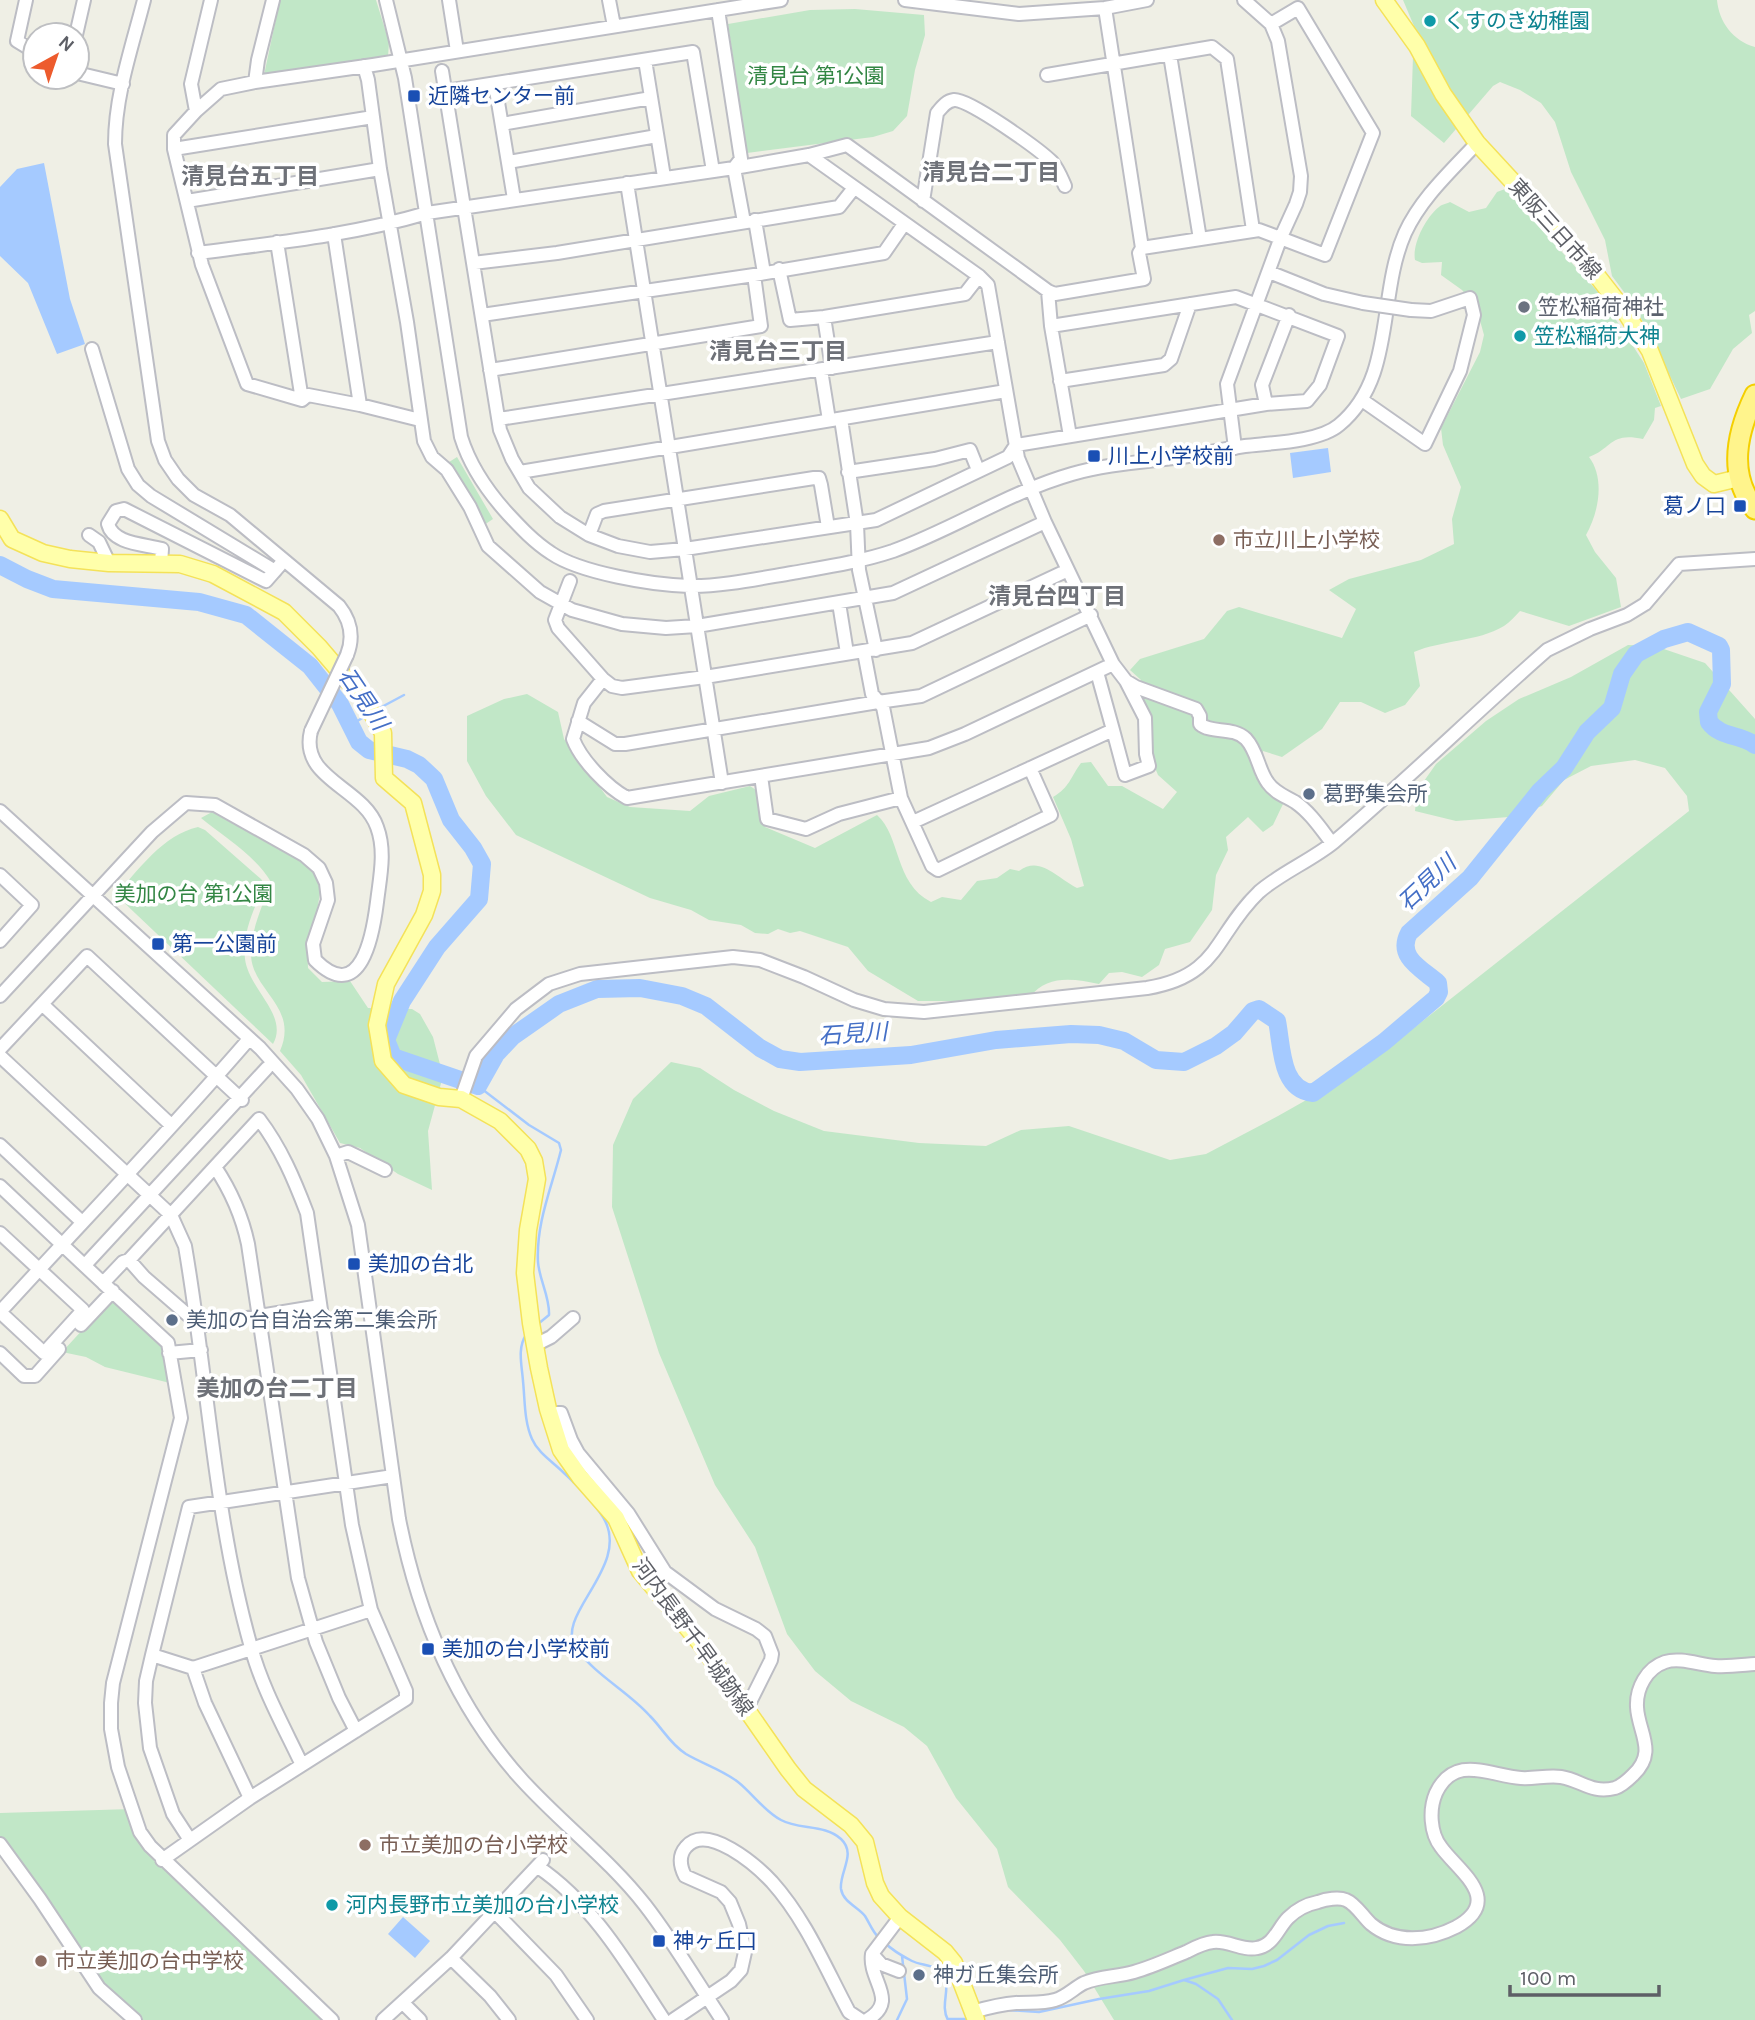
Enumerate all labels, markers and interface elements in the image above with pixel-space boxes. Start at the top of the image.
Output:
place label: くすのき幼稚園 [1444,9,1590,33]
marker: くすのき幼稚園 [1422,13,1438,29]
north arrow [21,21,91,91]
text: N [54,31,79,57]
park label: 清見台 第1公園 [747,64,885,88]
place label: 近隣センター前 [428,84,575,108]
marker: 近隣センター前 [406,88,422,104]
district label: 清見台二丁目 [922,159,1060,186]
district label: 清見台五丁目 [181,163,319,190]
street label: 東阪三日市線 [1504,174,1606,284]
place label: 笠松稲荷神社 [1538,295,1664,319]
marker: 笠松稲荷神社 [1516,299,1532,315]
place label: 笠松稲荷大神 [1534,324,1660,348]
marker: 笠松稲荷大神 [1512,328,1528,344]
district label: 清見台三丁目 [709,338,847,365]
place label: 川上小学校前 [1108,444,1234,468]
marker: 川上小学校前 [1086,448,1102,464]
place label: 葛ノ口 [1663,494,1726,518]
marker: 葛ノ口 [1732,498,1748,514]
place label: 市立川上小学校 [1233,528,1380,552]
marker: 市立川上小学校 [1211,532,1227,548]
district label: 清見台四丁目 [988,583,1126,610]
water label: 石見川 [333,663,395,738]
place label: 葛野集会所 [1323,782,1428,806]
marker: 葛野集会所 [1301,786,1317,802]
water label: 石見川 [1393,848,1464,916]
park label: 美加の台 第1公園 [115,882,273,906]
place label: 第一公園前 [172,932,277,956]
marker: 第一公園前 [150,936,166,952]
water label: 石見川 [818,1018,891,1050]
place label: 美加の台北 [368,1252,473,1276]
marker: 美加の台北 [346,1256,362,1272]
place label: 美加の台自治会第二集会所 [186,1308,438,1332]
marker: 美加の台自治会第二集会所 [164,1312,180,1328]
district label: 美加の台二丁目 [197,1375,358,1402]
street label: 河内長野千早城跡線 [628,1553,758,1721]
place label: 美加の台小学校前 [442,1637,610,1661]
marker: 美加の台小学校前 [420,1641,436,1657]
place label: 市立美加の台小学校 [379,1833,568,1857]
marker: 市立美加の台小学校 [357,1837,373,1853]
place label: 河内長野市立美加の台小学校 [346,1893,619,1917]
marker: 河内長野市立美加の台小学校 [324,1897,340,1913]
place label: 神ヶ丘口 [673,1929,757,1953]
marker: 神ヶ丘口 [651,1933,667,1949]
place label: 市立美加の台中学校 [55,1949,244,1973]
marker: 市立美加の台中学校 [33,1953,49,1969]
scale bar [1510,1954,1659,1998]
place label: 神ガ丘集会所 [933,1963,1059,1987]
text: 100 m [1520,1966,1577,1990]
marker: 神ガ丘集会所 [911,1967,927,1983]

